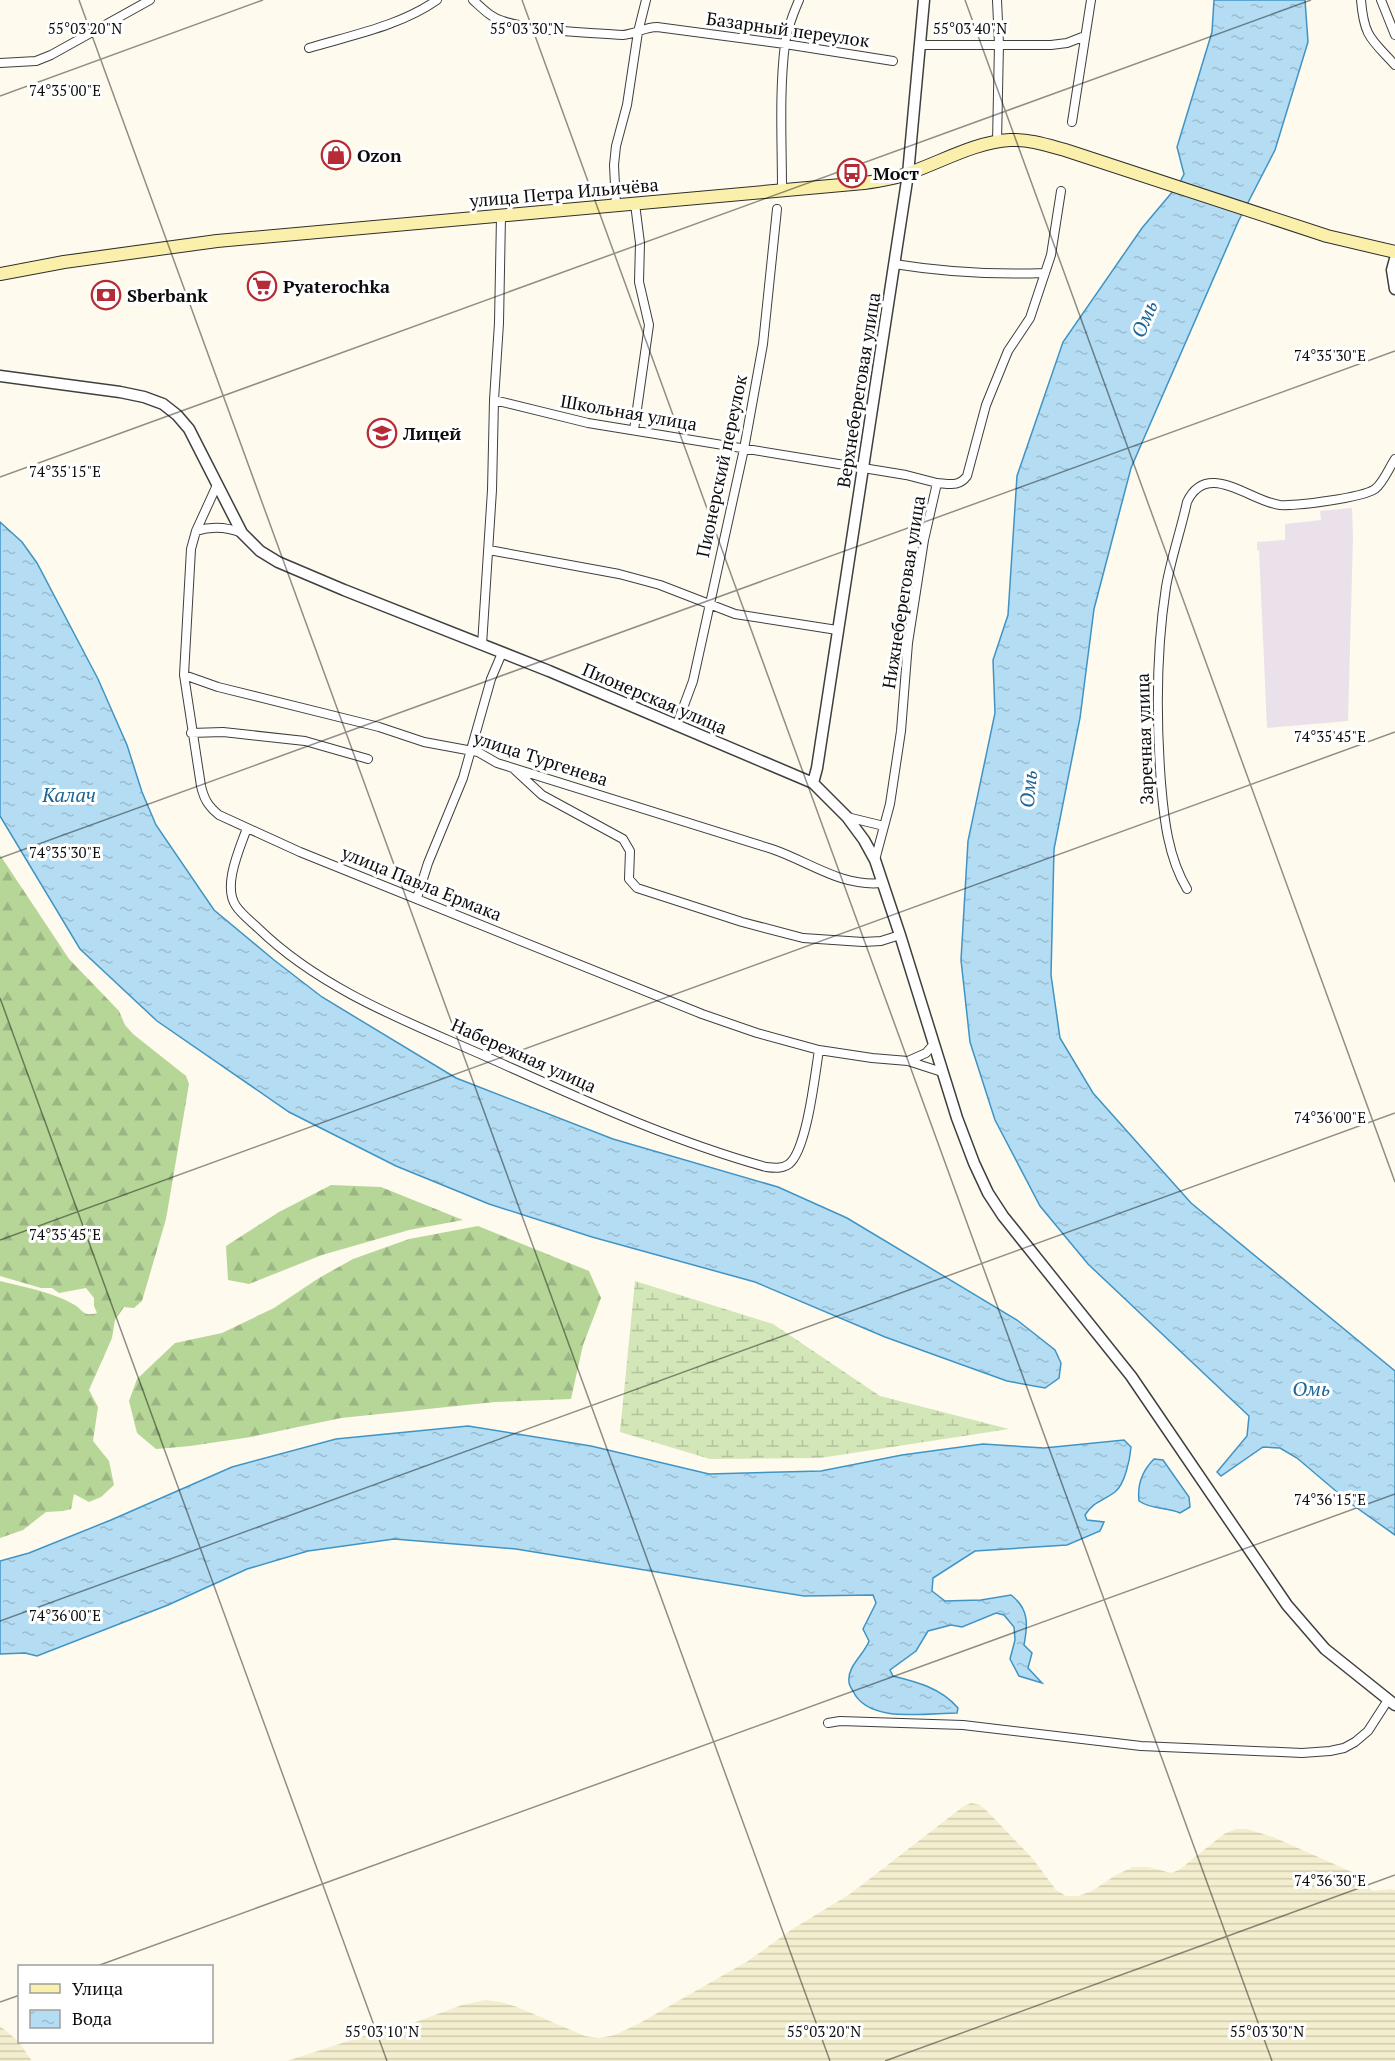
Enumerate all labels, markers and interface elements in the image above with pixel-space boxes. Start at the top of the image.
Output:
street label: Базарный переулок [705,6,871,52]
text: 55°03'20"N [48,18,122,38]
text: 55°03'30"N [490,18,564,38]
text: 55°03'40"N [933,18,1007,38]
text: 74°35'00"E [29,80,101,100]
shop icon: Ozon [320,139,352,171]
place label: Ozon [357,143,402,167]
bus stop icon: Мост [836,157,868,189]
place label: Мост [873,161,919,185]
street label: улица Петра Ильичёва [468,172,659,212]
supermarket icon: Pyaterochka [246,270,278,302]
place label: Pyaterochka [283,274,390,298]
bank icon: Sberbank [90,279,122,311]
place label: Sberbank [127,283,208,307]
street label: Верхнебереговая улица [831,291,885,489]
water label: Омь [1124,296,1164,342]
text: 74°35'30"E [1294,345,1366,365]
street label: Пионерский переулок [690,372,752,559]
street label: Школьная улица [559,388,699,436]
school or university icon: Лицей [366,417,398,449]
place label: Лицей [402,421,461,445]
text: 74°35'15"E [29,461,101,481]
street label: Нижнебереговая улица [876,494,930,690]
street label: Пионерская улица [579,657,731,739]
street label: Заречная улица [1130,673,1158,805]
street label: улица Тургенева [470,725,611,791]
text: 74°35'45"E [1294,726,1366,746]
water label: Омь [1013,769,1043,809]
water label: Калач [41,781,96,808]
street label: улица Павла Ермака [338,840,506,926]
text: 74°35'30"E [29,842,101,862]
street label: Набережная улица [448,1012,600,1098]
text: 74°36'00"E [1294,1107,1366,1127]
text: 74°35'45"E [29,1224,101,1244]
water label: Омь [1292,1375,1330,1402]
text: 74°36'15"E [1294,1489,1366,1509]
text: 74°36'00"E [29,1605,101,1625]
text: 74°36'30"E [1294,1870,1366,1890]
legend [18,1965,213,2043]
text: Улица [72,1976,123,2000]
text: Вода [72,2006,112,2030]
text: 55°03'10"N [345,2021,419,2041]
text: 55°03'20"N [787,2021,861,2041]
text: 55°03'30"N [1230,2021,1304,2041]

